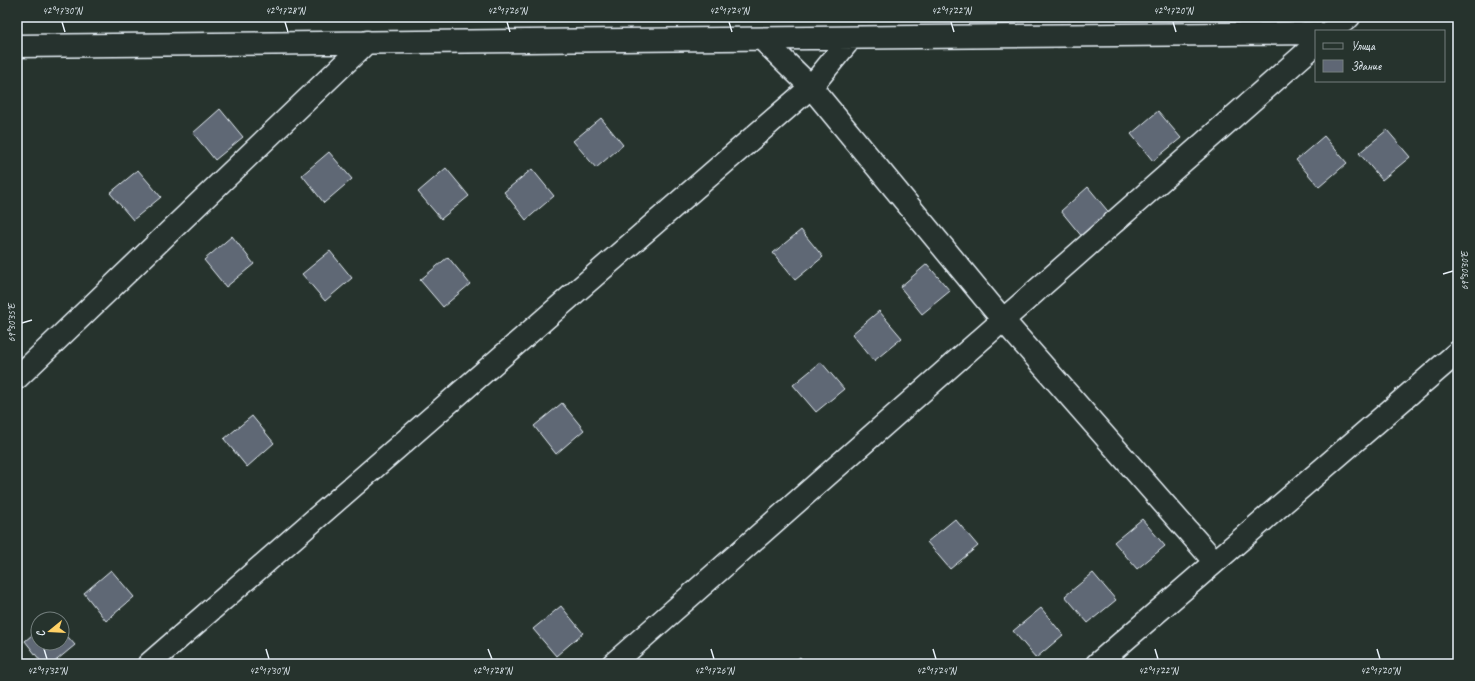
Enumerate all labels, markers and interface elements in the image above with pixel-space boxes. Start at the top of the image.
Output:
text: 42°17'30"N [42,4,84,17]
text: 42°17'28"N [265,4,307,17]
text: 42°17'26"N [487,4,529,17]
text: 42°17'24"N [709,4,751,17]
text: 42°17'22"N [931,4,973,17]
text: 42°17'20"N [1153,4,1195,17]
legend [1315,30,1445,82]
text: Улица [1351,38,1376,54]
text: Здание [1351,58,1382,74]
text: 69°30'30"E [1458,250,1471,290]
text: 69°30'35"E [5,302,18,342]
north arrow [30,611,70,651]
text: С [33,628,48,639]
text: 42°17'32"N [27,664,69,677]
text: 42°17'30"N [249,664,291,677]
text: 42°17'28"N [472,664,514,677]
text: 42°17'26"N [694,664,736,677]
text: 42°17'24"N [916,664,958,677]
text: 42°17'22"N [1138,664,1180,677]
text: 42°17'20"N [1360,664,1402,677]

